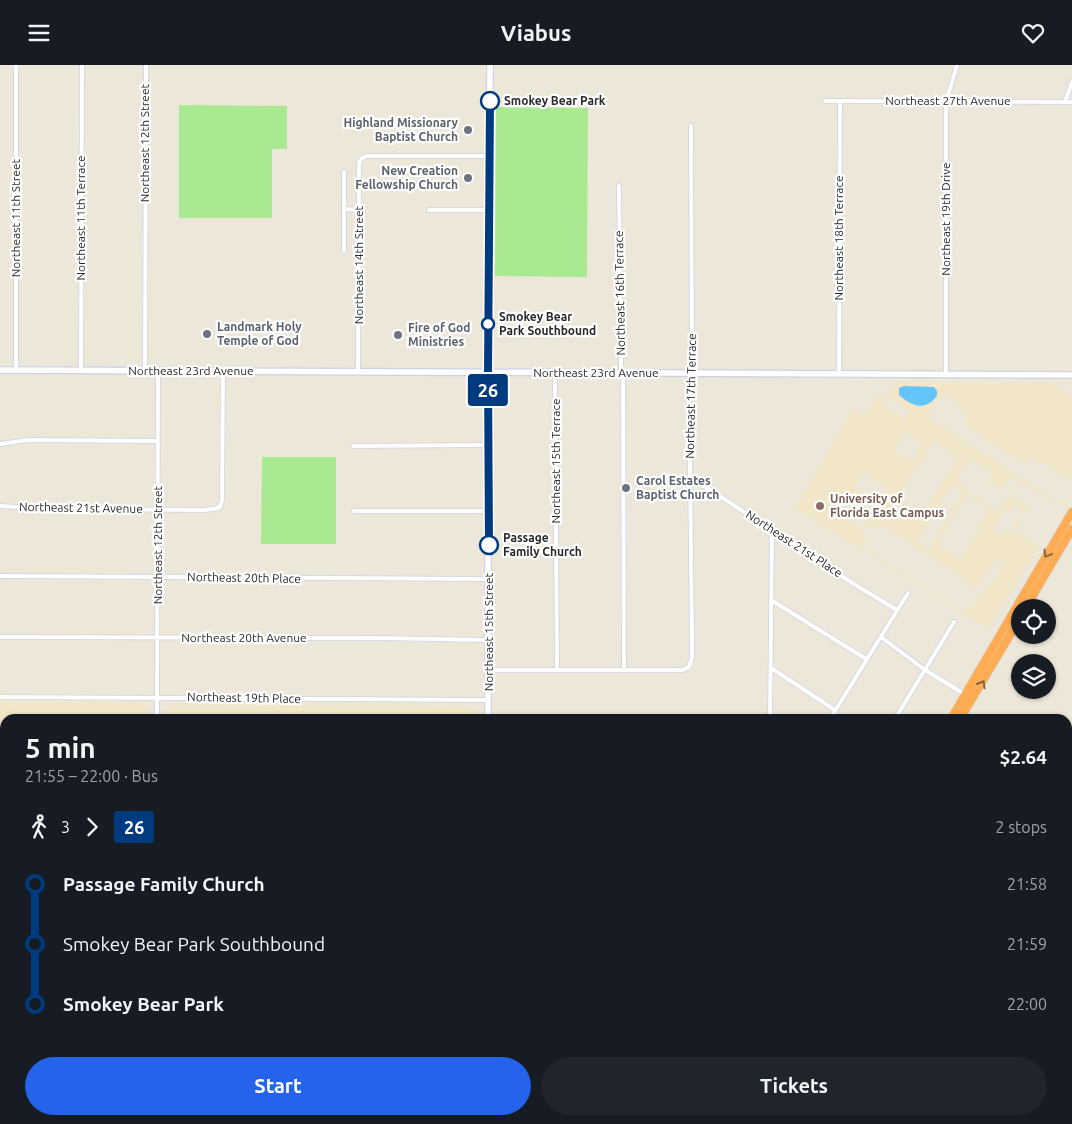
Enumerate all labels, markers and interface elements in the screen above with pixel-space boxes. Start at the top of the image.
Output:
icon: menu [25,19,53,47]
icon: heart [1019,19,1047,47]
text: Viabus [501,20,571,45]
street label: Northeast 12th Street [138,83,151,202]
marker: Smokey Bear Park [480,91,500,111]
place label: Smokey Bear Park [504,94,606,107]
street label: Northeast 27th Avenue [885,94,1011,107]
place label: Highland Missionary Baptist Church [343,116,459,143]
marker: Highland Missionary Baptist Church [462,124,474,136]
street label: Northeast 11th Terrace [74,155,87,281]
street label: Northeast 11th Street [9,158,22,277]
street label: Northeast 19th Drive [939,162,952,276]
place label: New Creation Fellowship Church [355,164,458,191]
marker: New Creation Fellowship Church [462,172,474,184]
street label: Northeast 18th Terrace [832,175,845,301]
street label: Northeast 14th Street [352,205,365,324]
street label: Northeast 16th Terrace [612,230,627,356]
place label: Smokey Bear Park Southbound [499,310,596,337]
marker: Smokey Bear Park Southbound [481,317,495,331]
place label: Landmark Holy Temple of God [217,320,302,347]
place label: Fire of God Ministries [408,321,470,348]
marker: Landmark Holy Temple of God [201,328,213,340]
marker: Fire of God Ministries [392,329,404,341]
street label: Northeast 17th Terrace [683,333,698,459]
street label: Northeast 23rd Avenue [128,364,254,377]
street label: Northeast 23rd Avenue [533,366,659,379]
line badge: 26 [466,374,510,406]
text: 26 [478,380,498,400]
street label: Northeast 15th Terrace [549,398,562,524]
place label: Carol Estates Baptist Church [636,474,719,501]
marker: Carol Estates Baptist Church [620,482,632,494]
street label: Northeast 12th Street [151,485,164,604]
place label: University of Florida East Campus [830,492,944,519]
street label: Northeast 21st Avenue [19,500,143,515]
marker: University of Florida East Campus [814,500,826,512]
street label: Northeast 21st Place [744,508,845,580]
place label: Passage Family Church [503,531,582,558]
marker: Passage Family Church [479,535,499,555]
one-way arrow [1044,549,1054,558]
street label: Northeast 20th Place [187,570,301,585]
street label: Northeast 15th Street [482,572,495,691]
map controls [1011,599,1056,699]
button: locate [1011,599,1056,644]
street label: Northeast 20th Avenue [181,631,307,644]
button: layers [1011,654,1056,699]
one-way arrow [975,680,985,689]
street label: Northeast 19th Place [187,690,301,705]
text: 5 min [25,732,96,763]
text: $2.64 [999,746,1047,768]
text: 21:55 – 22:00 · Bus [25,767,158,785]
icon: walk [25,813,53,841]
icon: forward [78,813,106,841]
text: 26 [124,817,144,837]
text: 3 [61,818,70,836]
text: 2 stops [995,818,1047,836]
text: Passage Family Church [63,873,265,895]
text: 21:58 [1007,875,1047,893]
text: Smokey Bear Park Southbound [63,933,325,955]
text: 21:59 [1007,935,1047,953]
text: Smokey Bear Park [63,993,224,1015]
text: 22:00 [1007,995,1047,1013]
button: Start [25,1057,531,1115]
button: Tickets [541,1057,1047,1115]

